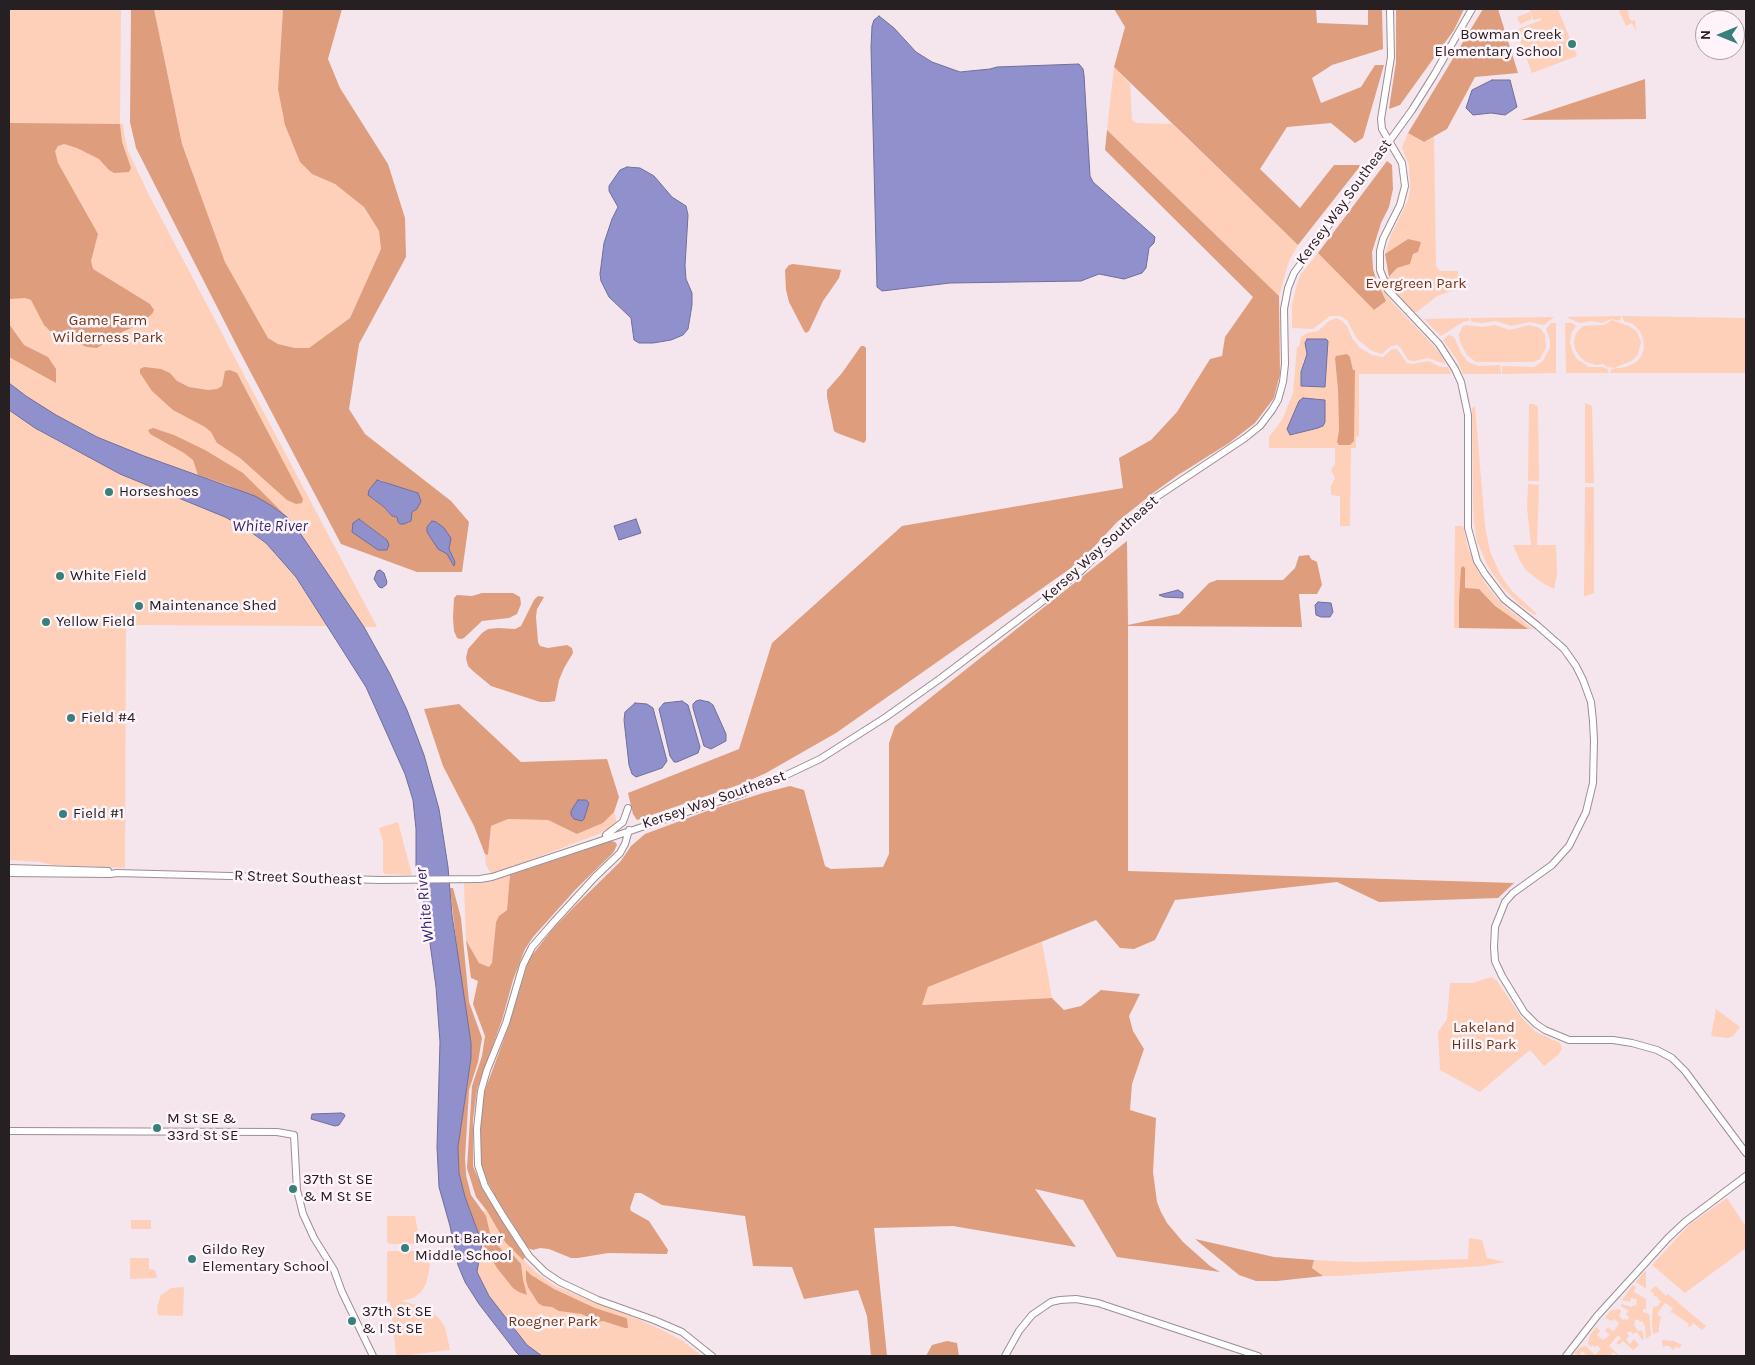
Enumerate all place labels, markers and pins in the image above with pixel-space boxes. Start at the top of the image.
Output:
place label: Bowman Creek Elementary School [1435,26,1562,61]
marker: Bowman Creek Elementary School [1566,38,1578,50]
place label: Horseshoes [119,483,199,501]
marker: Horseshoes [103,486,115,498]
place label: White Field [70,567,147,585]
marker: White Field [54,570,66,582]
place label: Maintenance Shed [149,597,277,615]
marker: Maintenance Shed [133,600,145,612]
place label: Yellow Field [56,613,135,631]
marker: Yellow Field [40,616,52,628]
place label: Field #4 [81,709,135,727]
marker: Field #4 [65,712,77,724]
place label: Field #1 [73,805,124,823]
marker: Field #1 [57,808,69,820]
place label: M St SE & 33rd St SE [167,1110,238,1145]
marker: M St SE & 33rd St SE [151,1122,163,1134]
place label: 37th St SE & M St SE [303,1171,373,1206]
marker: 37th St SE & M St SE [287,1183,299,1195]
place label: Mount Baker Middle School [415,1230,512,1265]
place label: Gildo Rey Elementary School [202,1241,329,1276]
marker: Mount Baker Middle School [399,1242,411,1254]
marker: Gildo Rey Elementary School [186,1253,198,1265]
place label: 37th St SE & I St SE [362,1303,432,1338]
marker: 37th St SE & I St SE [346,1315,358,1327]

